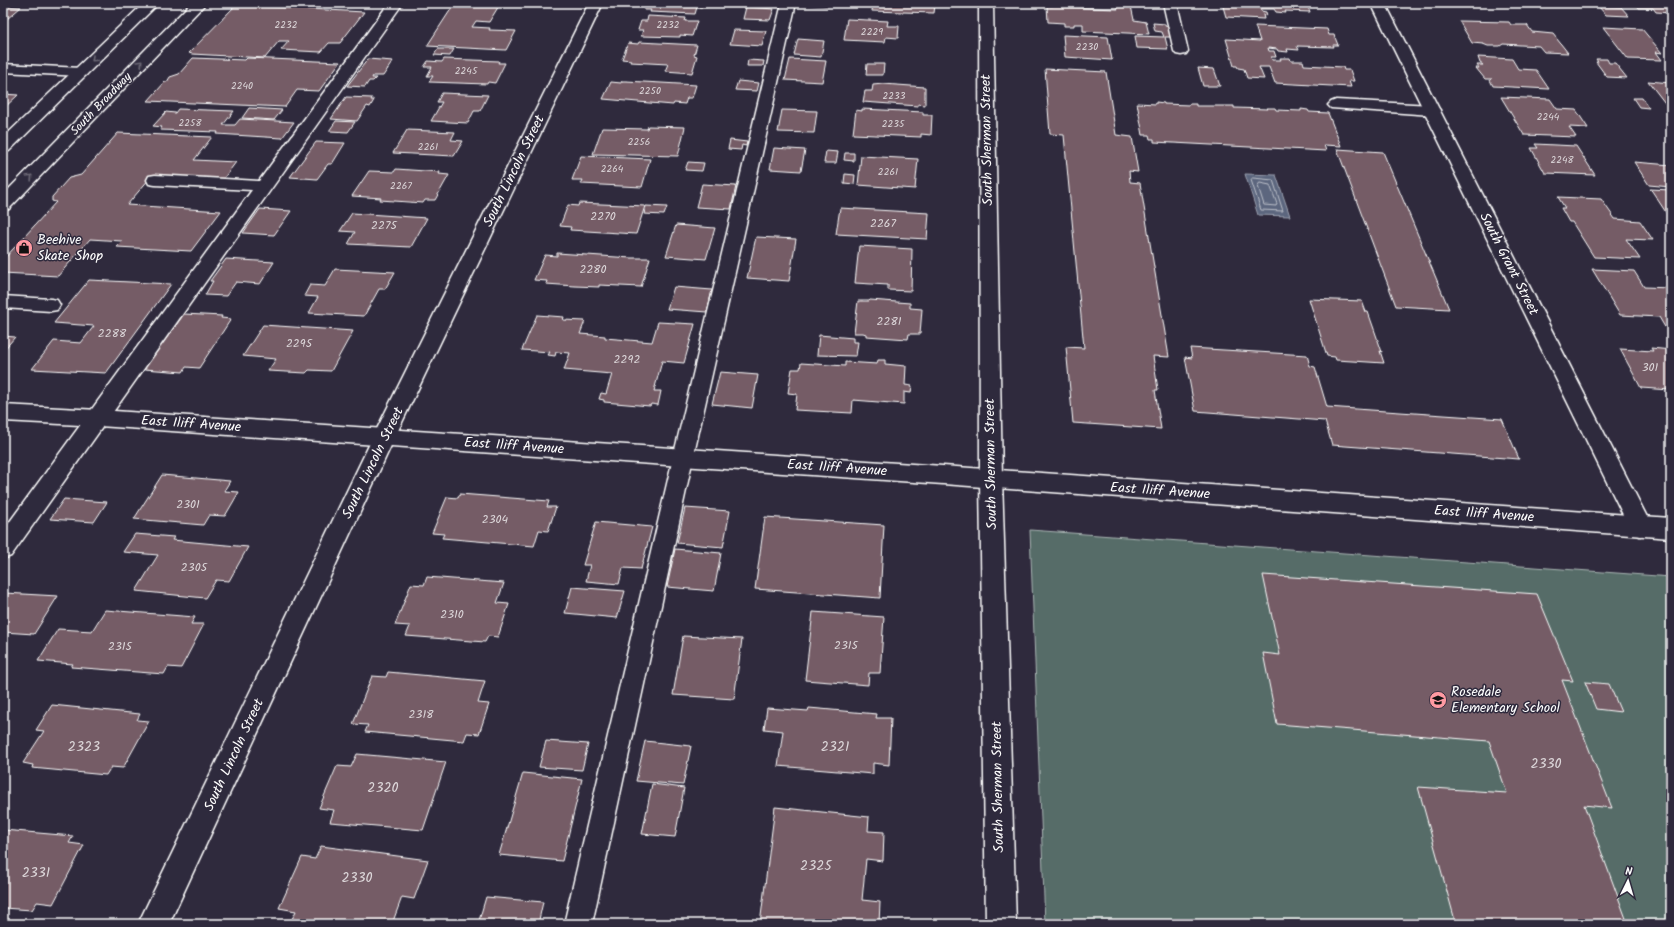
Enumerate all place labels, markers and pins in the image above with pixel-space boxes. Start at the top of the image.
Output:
place label: Beehive Skate Shop [37,229,103,267]
shop icon: Beehive Skate Shop [14,238,34,258]
place label: Rosedale Elementary School [1451,681,1560,719]
school or university icon: Rosedale Elementary School [1428,690,1448,710]

